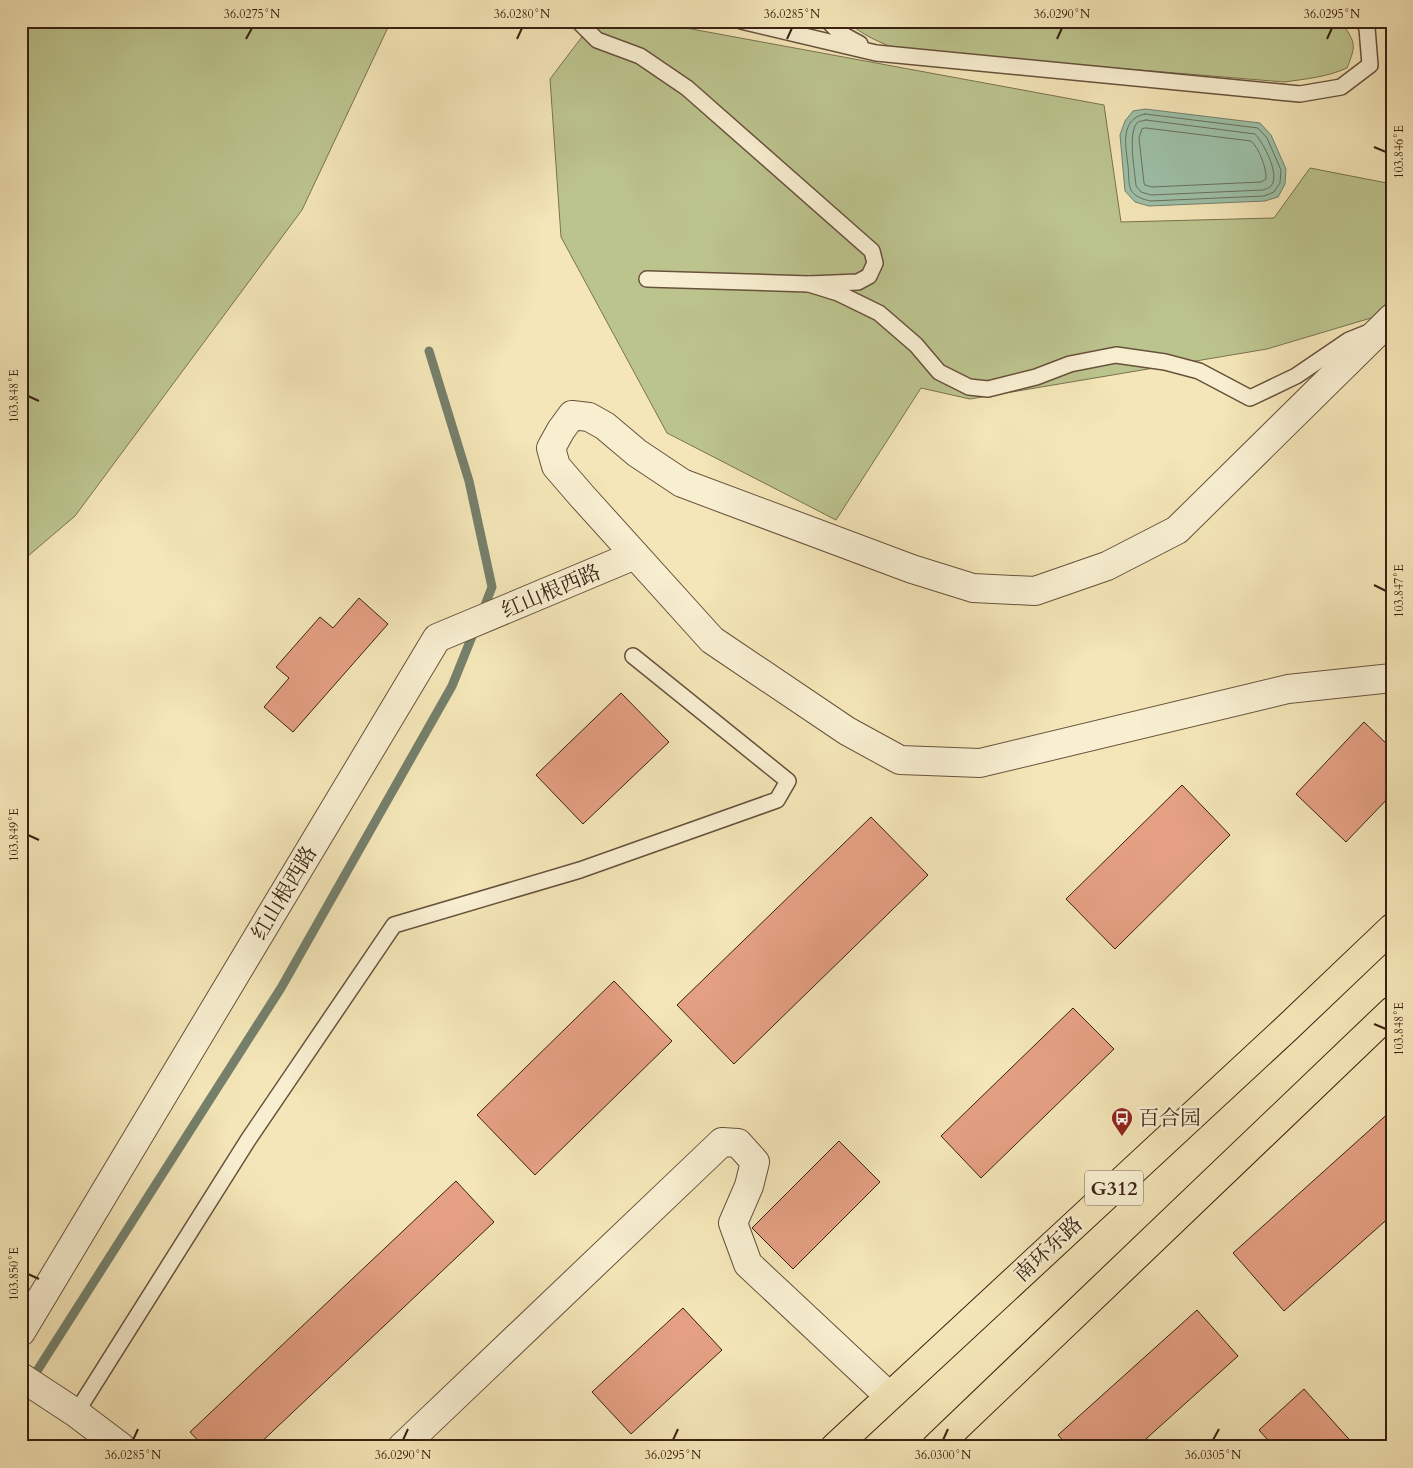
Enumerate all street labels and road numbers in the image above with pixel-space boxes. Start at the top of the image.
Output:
street label: 红山根西路 [497,558,605,625]
street label: 红山根西路 [245,841,324,946]
road number: G312 [1085,1170,1143,1206]
street label: 南环东路 [1008,1210,1089,1289]

